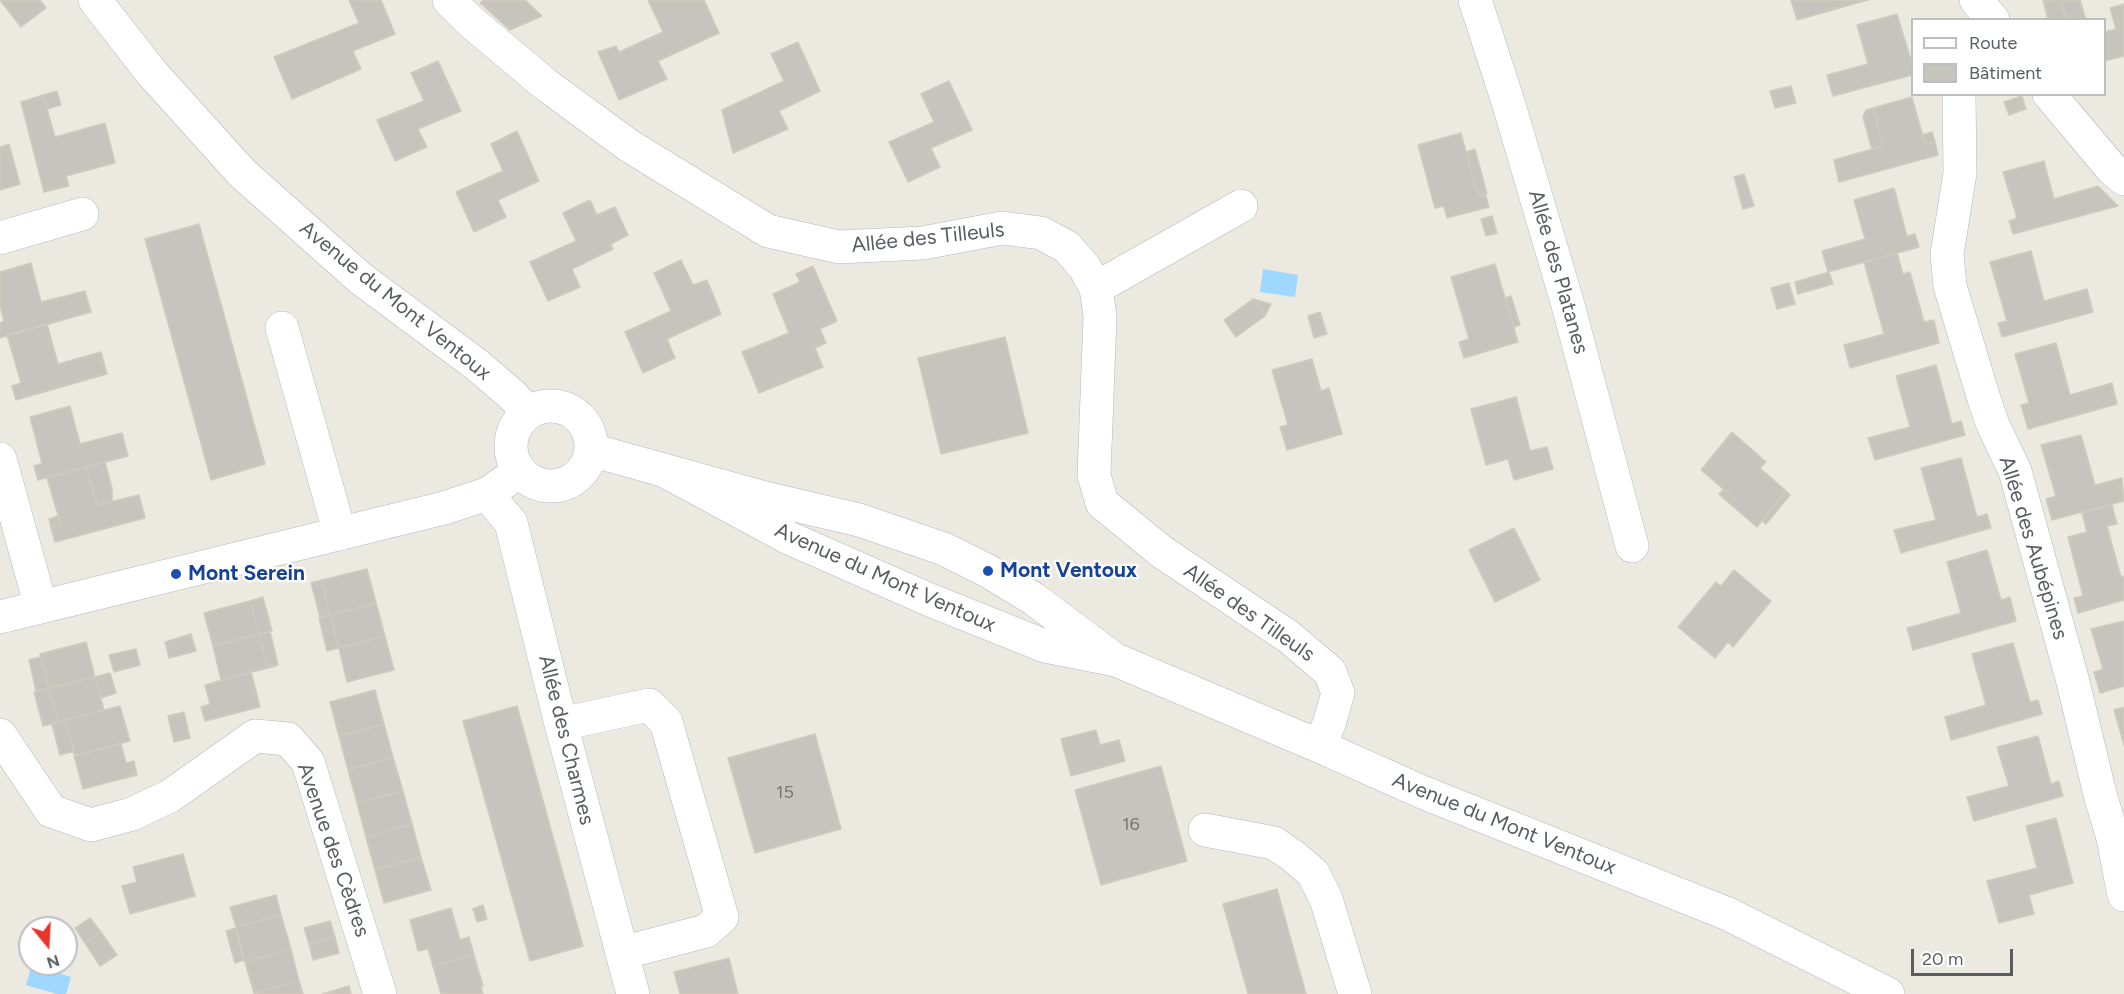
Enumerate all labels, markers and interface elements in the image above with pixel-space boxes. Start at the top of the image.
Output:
legend [1911,18,2106,96]
text: Route [1969,32,2017,54]
text: Bâtiment [1969,62,2042,84]
street label: Allée des Platanes [1523,187,1593,357]
street label: Avenue du Mont Ventoux [294,216,496,386]
street label: Allée des Tilleuls [850,217,1006,259]
street label: Allée des Aubépines [1993,453,2073,643]
street label: Avenue du Mont Ventoux [771,518,999,638]
place label: Mont Ventoux [1000,558,1137,584]
street label: Allée des Tilleuls [1179,559,1319,667]
place label: Mont Serein [188,561,305,587]
marker: Mont Ventoux [981,564,995,578]
marker: Mont Serein [169,567,183,581]
street label: Allée des Charmes [533,652,599,828]
street label: Avenue des Cèdres [291,760,375,940]
street label: Avenue du Mont Ventoux [1389,768,1619,880]
house number: 15 [776,782,794,804]
house number: 16 [1122,814,1140,836]
north arrow [18,916,78,976]
scale bar [1914,937,2016,975]
text: 20 m [1922,948,1963,970]
text: N [44,951,62,973]

